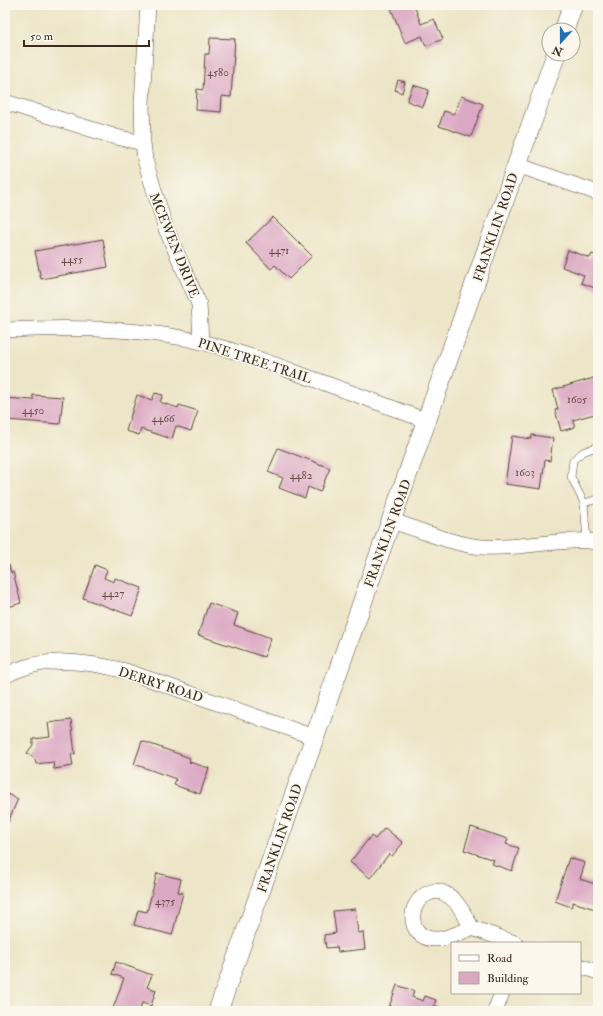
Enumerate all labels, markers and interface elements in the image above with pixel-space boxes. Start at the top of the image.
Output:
scale bar [24,22,149,48]
north arrow [541,22,581,62]
text: 50 m [30,29,54,44]
text: N [550,43,565,59]
house number: 4580 [207,66,229,79]
street label: FRANKLIN ROAD [470,171,522,284]
street label: MCEWEN DRIVE [146,191,202,300]
house number: 4471 [269,244,289,257]
house number: 4455 [61,253,83,266]
street label: PINE TREE TRAIL [196,335,314,387]
house number: 1605 [567,393,587,406]
house number: 4450 [22,404,44,417]
house number: 4466 [152,412,176,425]
house number: 1603 [515,466,535,479]
house number: 4482 [290,469,313,482]
street label: FRANKLIN ROAD [361,477,415,590]
house number: 4427 [102,587,124,600]
street label: DERRY ROAD [116,664,205,706]
street label: FRANKLIN ROAD [254,782,306,895]
house number: 4375 [155,895,175,908]
legend [451,942,581,994]
text: Road [487,951,512,966]
text: Building [487,971,530,986]

